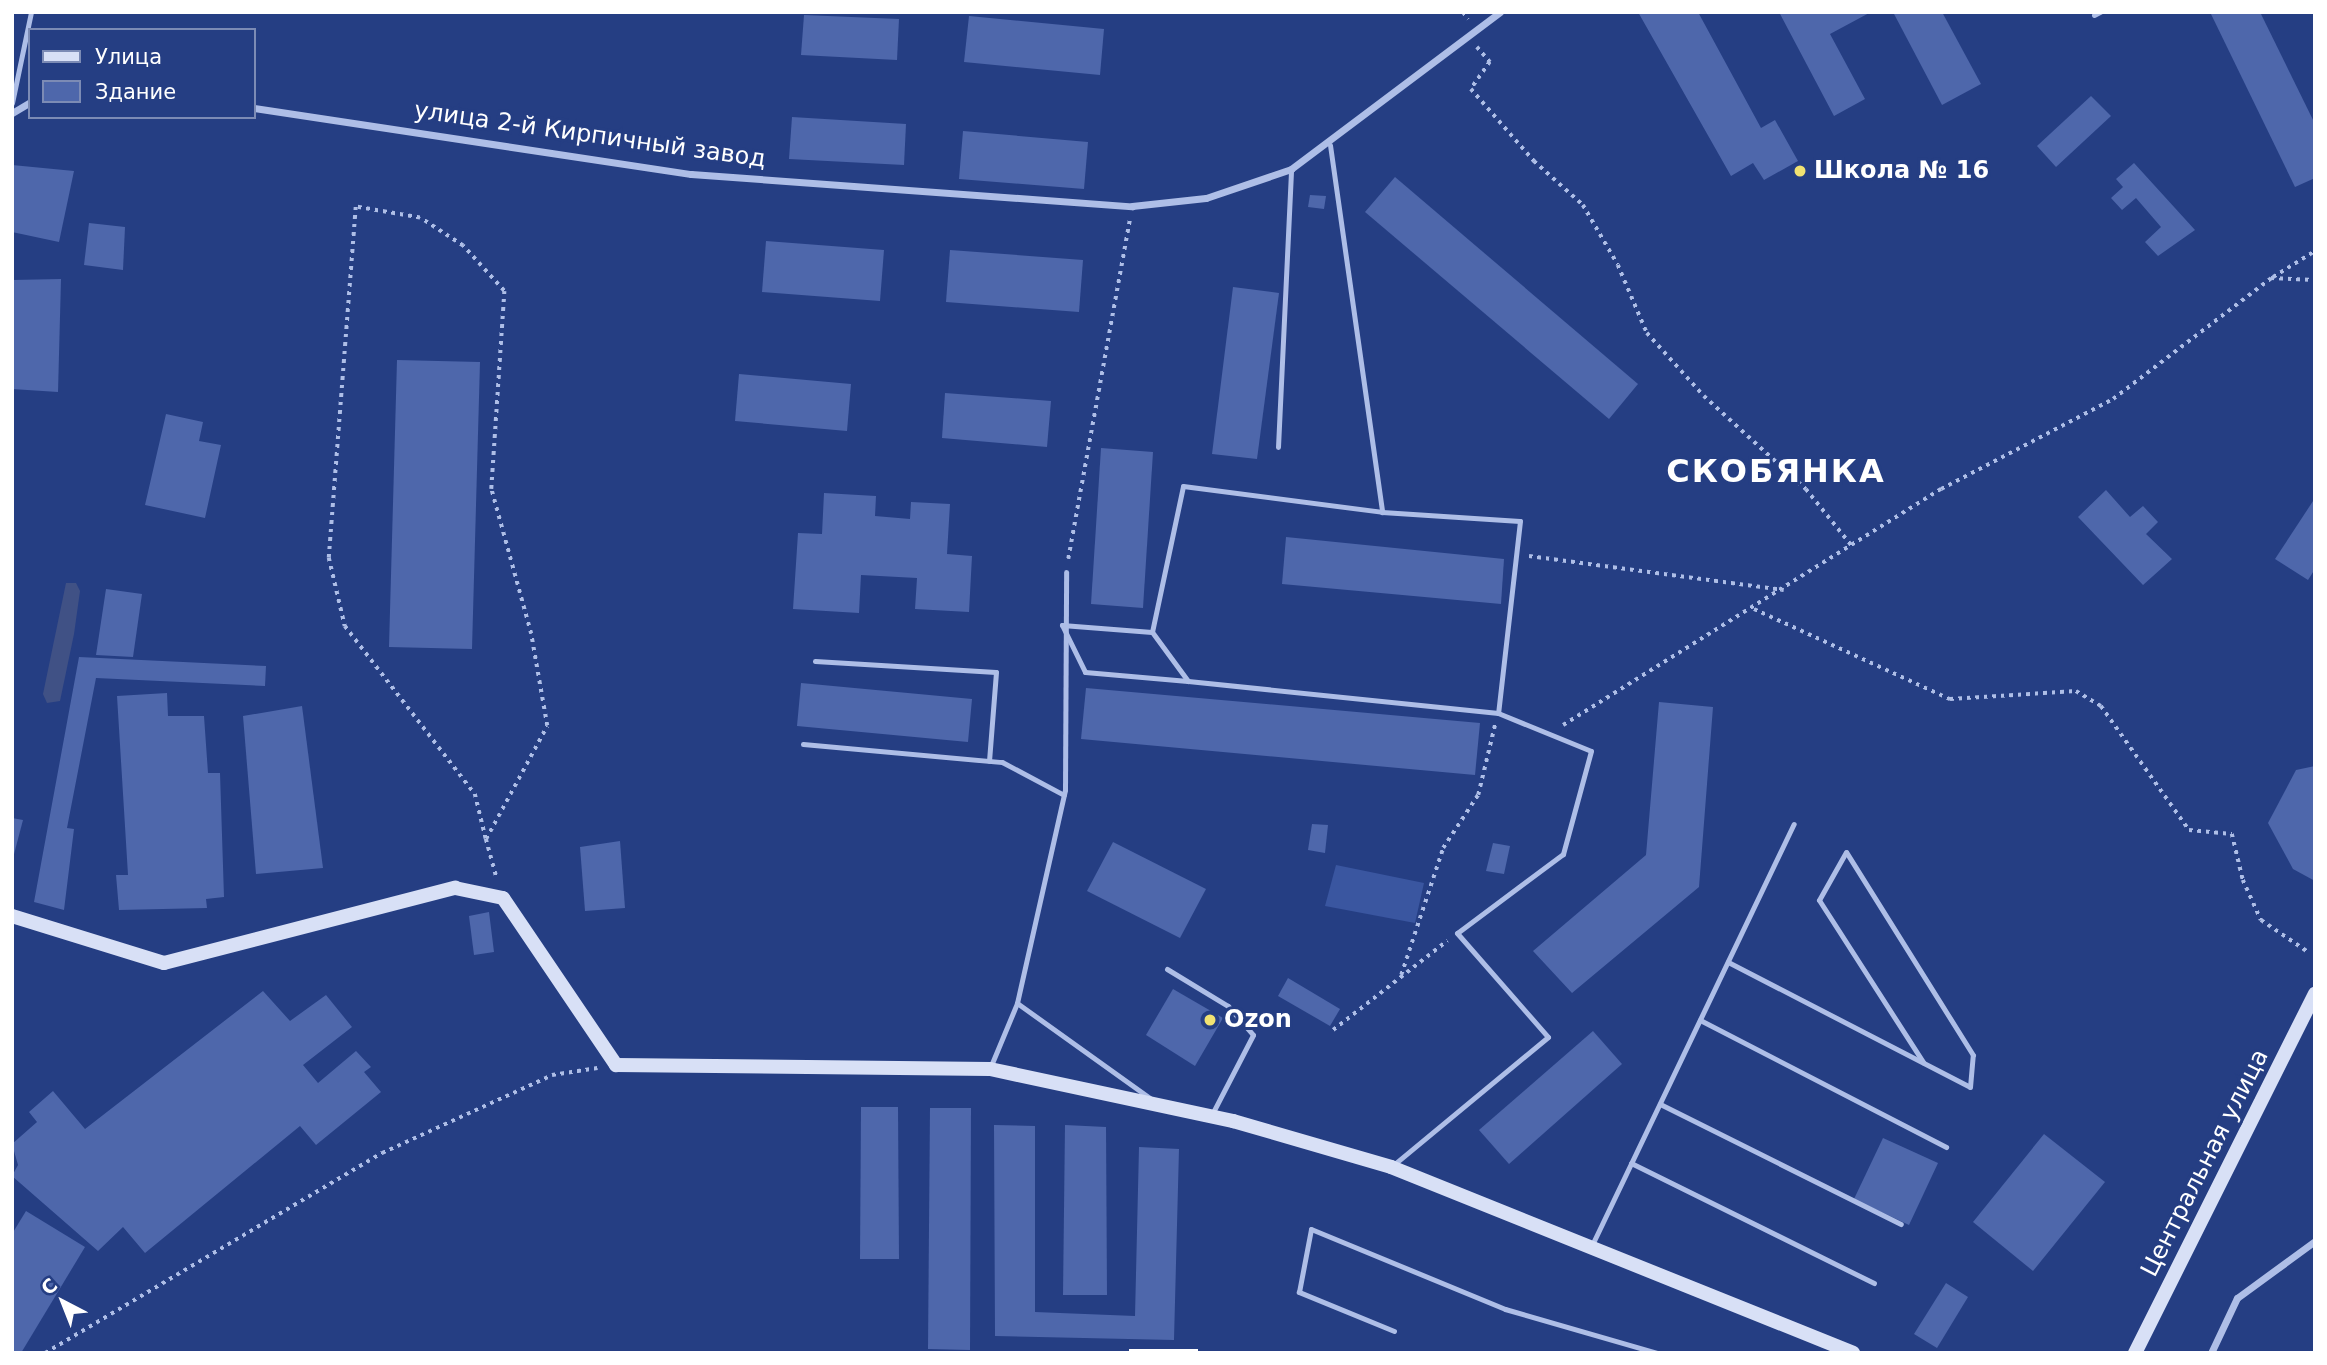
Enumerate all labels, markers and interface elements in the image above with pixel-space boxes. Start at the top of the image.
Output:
legend [28,28,256,119]
text: Улица [95,45,162,69]
text: Здание [95,80,176,104]
street label: улица 2-й Кирпичный завод [412,96,768,174]
place label: Школа № 16 [1814,157,1989,185]
marker: Школа № 16 [1792,163,1808,179]
district label: СКОБЯНКА [1667,452,1885,490]
place label: Ozon [1224,1006,1292,1034]
marker: Ozon [1202,1012,1218,1028]
street label: Центральная улица [2135,1045,2275,1281]
north arrow [28,1267,98,1337]
text: С [36,1274,61,1299]

